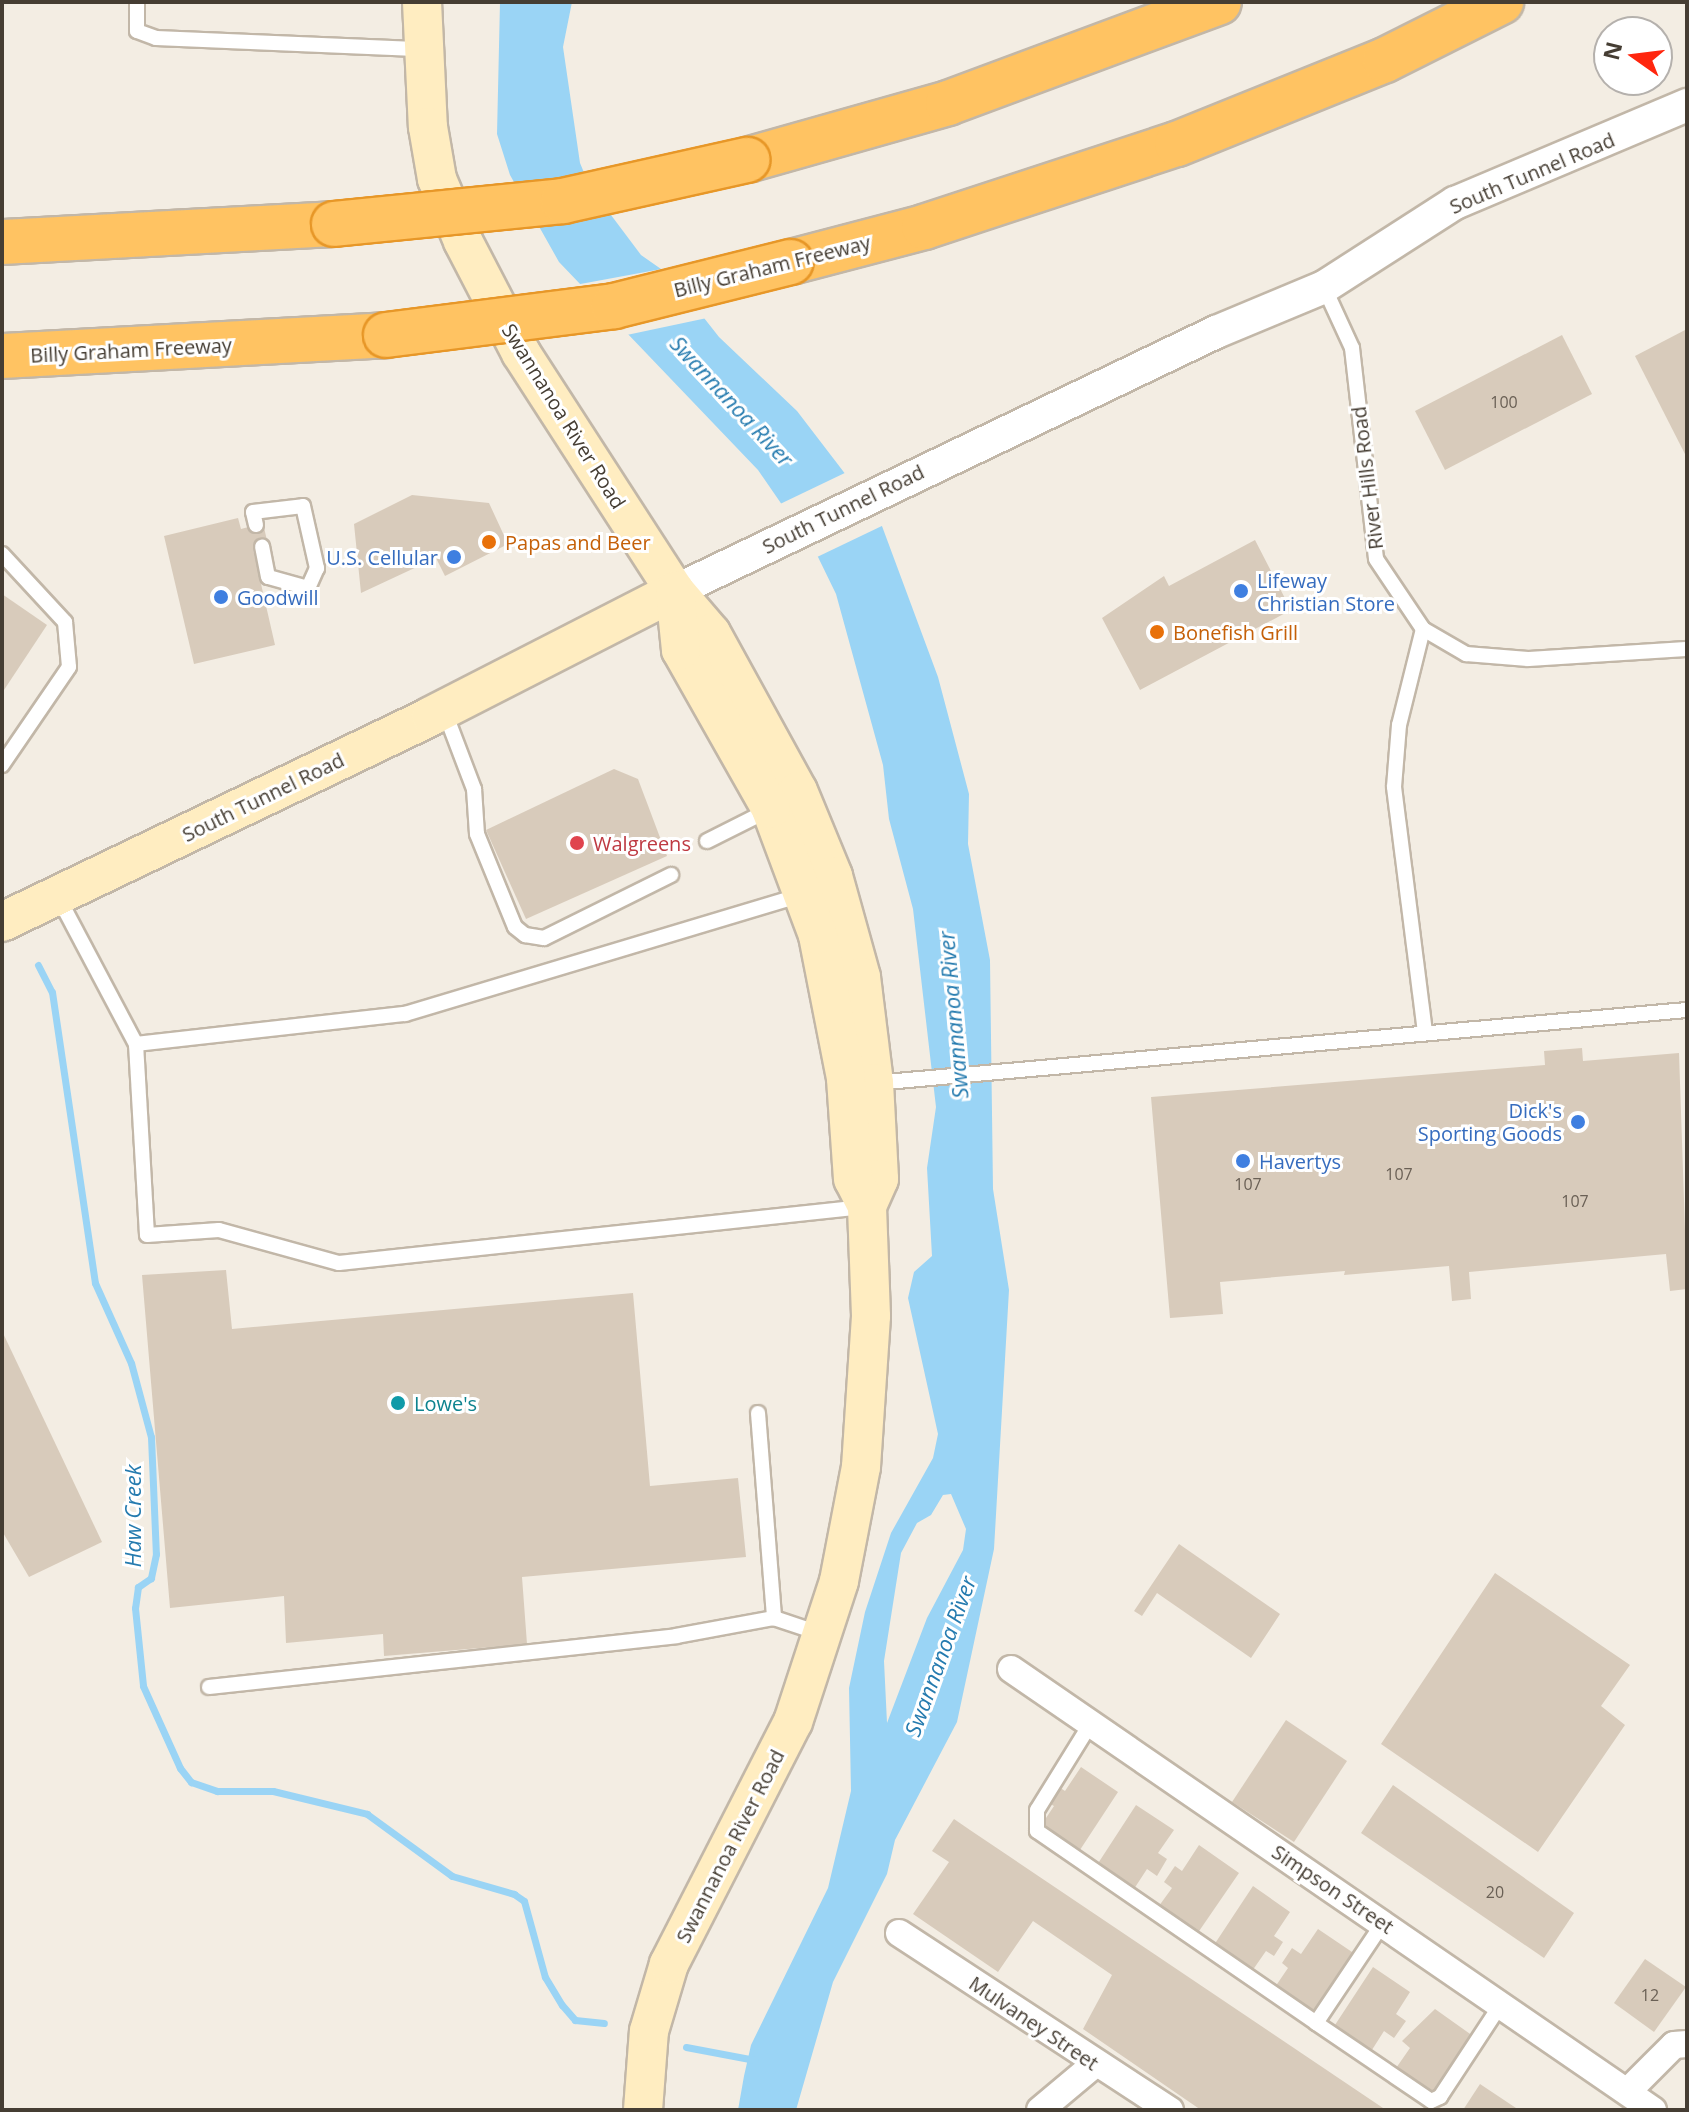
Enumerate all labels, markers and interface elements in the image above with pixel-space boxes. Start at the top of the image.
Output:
north arrow [1593,16,1673,96]
text: N [1595,38,1628,63]
street label: South Tunnel Road [1446,127,1618,219]
street label: Billy Graham Freeway [671,230,873,302]
street label: Swannanoa River Road [497,319,631,513]
water label: Swannanoa River [665,330,799,472]
street label: Billy Graham Freeway [30,333,232,367]
house number: 100 [1490,392,1518,412]
street label: River Hills Road [1346,405,1388,551]
street label: South Tunnel Road [758,459,928,559]
place label: Papas and Beer [505,530,651,554]
marker: Papas and Beer [480,533,498,551]
place label: U.S. Cellular [326,545,438,569]
marker: U.S. Cellular [445,548,463,566]
place label: Lifeway Christian Store [1257,568,1395,615]
marker: Lifeway Christian Store [1232,582,1250,600]
place label: Goodwill [237,585,318,609]
marker: Goodwill [212,588,230,606]
place label: Bonefish Grill [1173,620,1298,644]
marker: Bonefish Grill [1148,623,1166,641]
street label: South Tunnel Road [178,747,348,847]
place label: Walgreens [593,831,691,855]
marker: Walgreens [568,834,586,852]
water label: Swannanoa River [933,930,973,1100]
place label: Dick's Sporting Goods [1418,1098,1562,1145]
marker: Dick's Sporting Goods [1569,1113,1587,1131]
place label: Havertys [1259,1149,1341,1173]
marker: Havertys [1234,1152,1252,1170]
house number: 107 [1385,1164,1413,1184]
house number: 107 [1234,1174,1262,1194]
house number: 107 [1561,1191,1589,1211]
place label: Lowe's [414,1391,477,1415]
marker: Lowe's [389,1394,407,1412]
water label: Haw Creek [120,1464,146,1568]
water label: Swannanoa River [899,1572,981,1740]
street label: Swannanoa River Road [671,1745,789,1947]
street label: Simpson Street [1268,1839,1398,1939]
house number: 20 [1486,1882,1504,1902]
street label: Mulvaney Street [965,1971,1103,2075]
house number: 12 [1641,1985,1659,2005]

